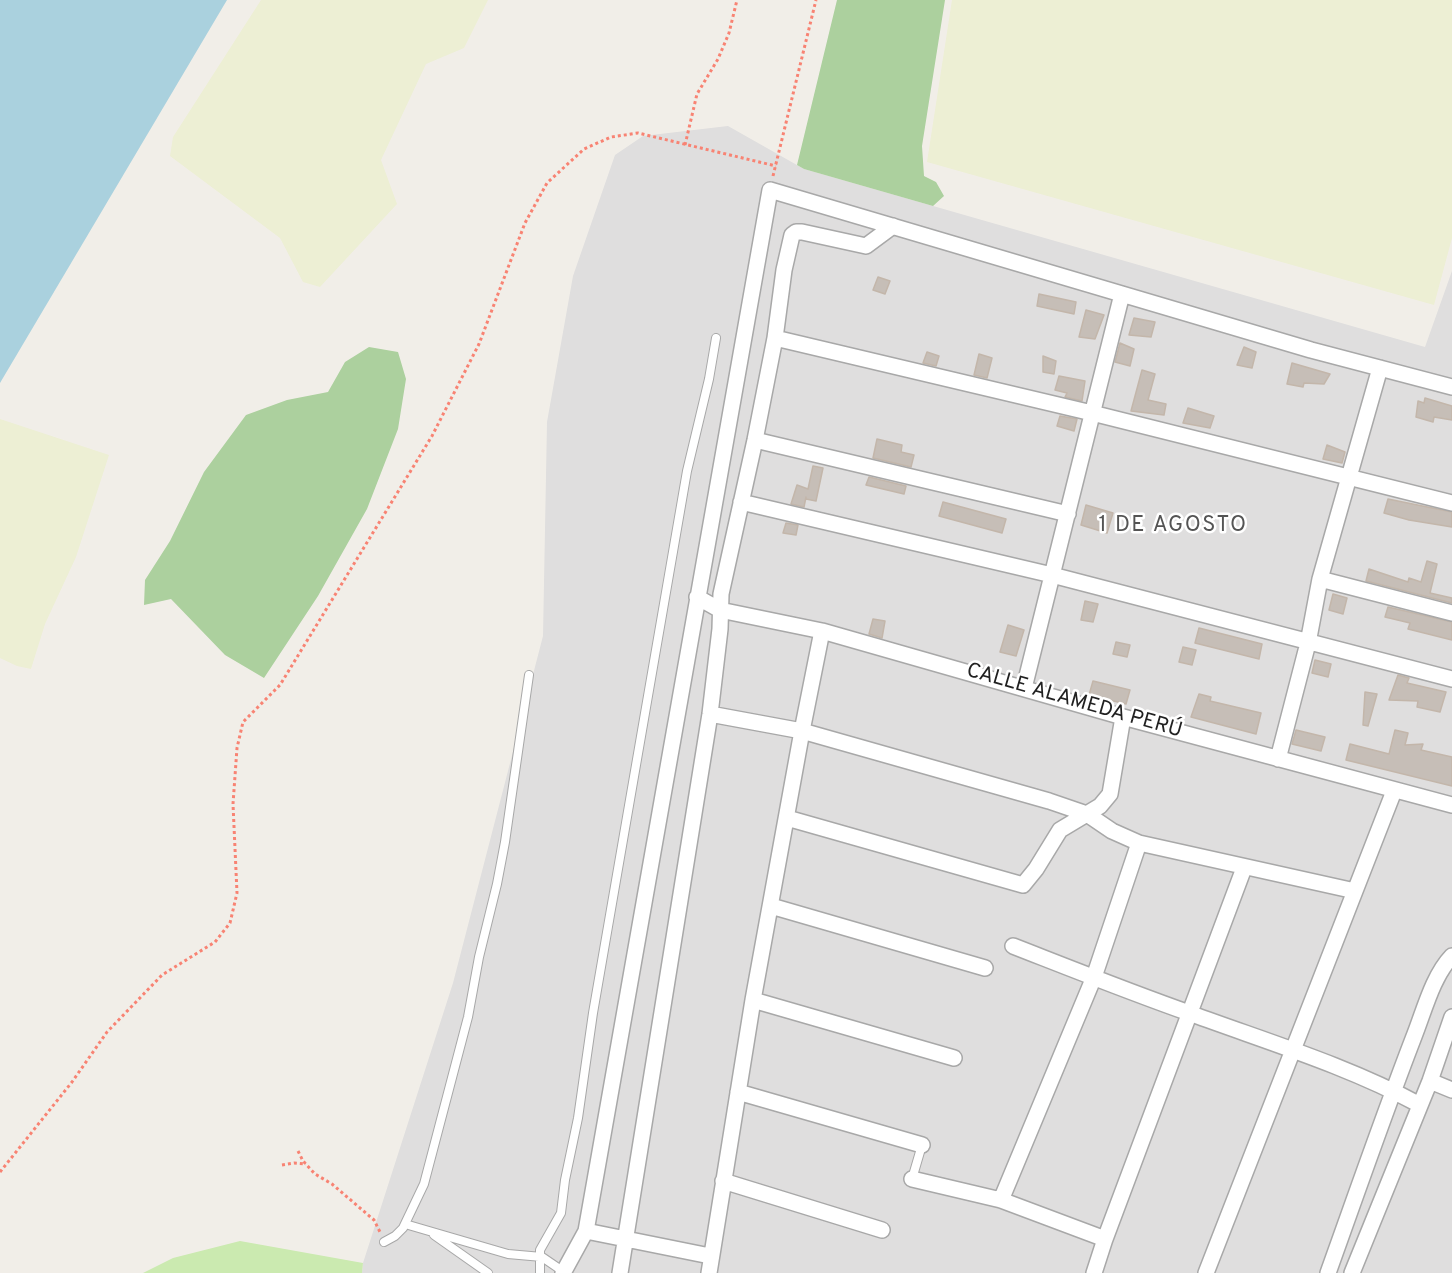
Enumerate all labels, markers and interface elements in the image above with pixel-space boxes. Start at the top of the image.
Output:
district label: 1 DE AGOSTO [1099,514,1247,540]
street label: CALLE ALAMEDA PERÚ [963,659,1185,745]

